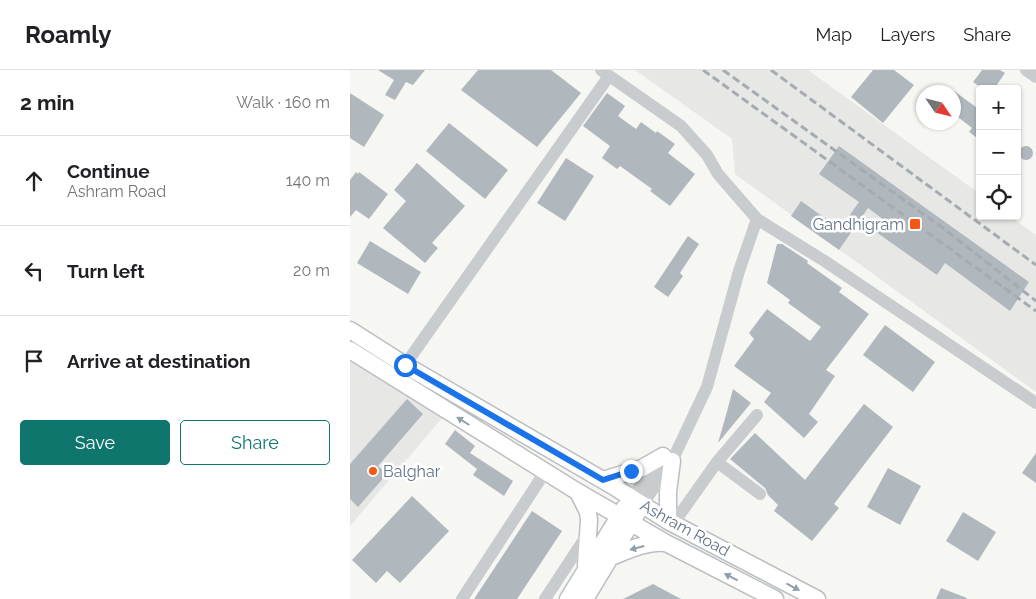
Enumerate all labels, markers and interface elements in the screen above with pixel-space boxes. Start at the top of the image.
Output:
text: Roamly [25,20,111,49]
text: Map [816,24,852,45]
text: Layers [880,24,935,45]
text: Share [963,24,1011,45]
north arrow [916,85,961,130]
map controls [976,85,1021,220]
button: + [976,85,1021,130]
text: 2 min [20,90,74,115]
text: Walk · 160 m [236,93,330,112]
button: − [976,130,1021,175]
text: Continue [67,160,150,182]
icon: ahead [20,167,48,195]
text: 140 m [286,171,330,190]
button: locate [976,175,1021,220]
text: Ashram Road [67,182,166,201]
place label: Gandhigram [813,215,904,234]
marker: Gandhigram [908,217,922,231]
icon: left [20,257,48,285]
text: Turn left [67,260,144,282]
text: 20 m [293,261,330,280]
icon: arrive [20,347,48,375]
text: Arrive at destination [67,350,251,372]
route start [394,354,417,377]
one-way arrow [457,416,470,425]
button: Save [20,420,170,465]
button: Share [180,420,330,465]
route end [620,460,643,483]
place label: Balghar [383,462,441,481]
marker: Balghar [367,465,379,477]
street label: Ashram Road [637,496,733,560]
one-way arrow [630,544,645,552]
one-way arrow [724,573,739,581]
one-way arrow [786,582,800,591]

